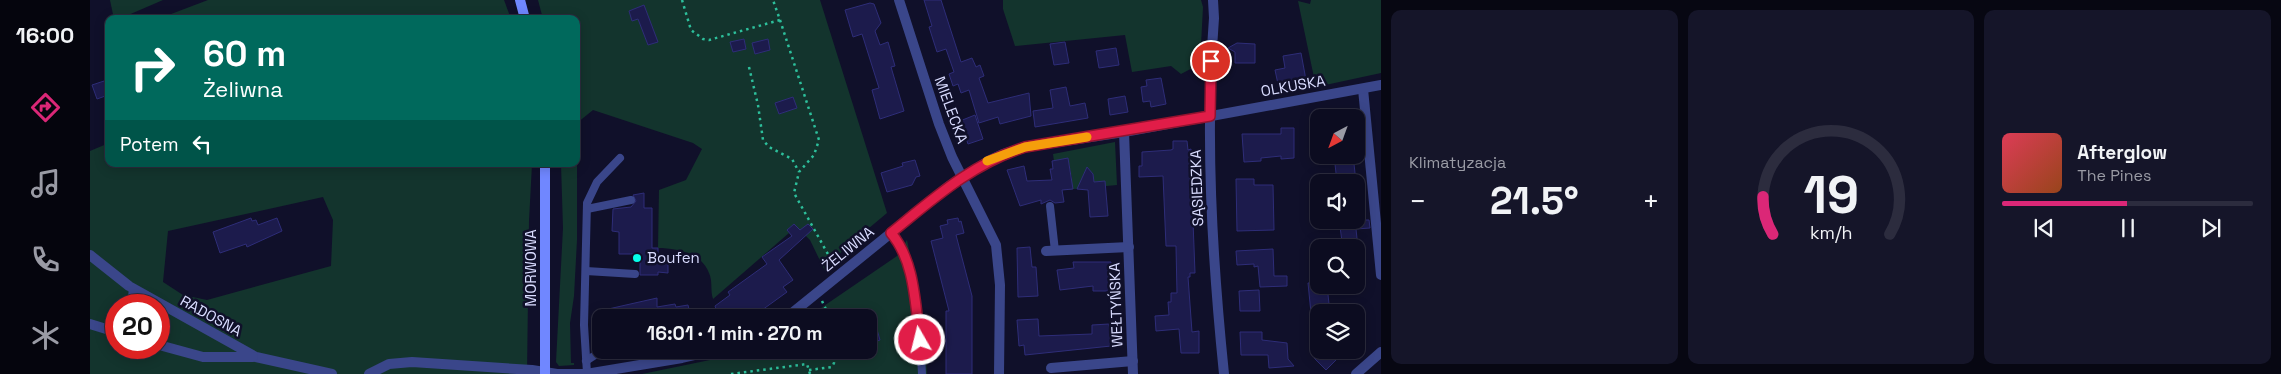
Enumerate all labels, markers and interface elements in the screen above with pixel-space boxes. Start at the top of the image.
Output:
text: 16:00 [16,21,74,49]
text: 60 m [203,32,286,76]
icon: right [120,35,185,100]
pin [1190,40,1232,82]
icon: arrive [1197,47,1225,75]
street label: OLKUSKA [1259,70,1327,101]
street label: MIELECKA [931,74,973,146]
text: Żeliwna [203,75,283,103]
icon: directions [28,90,63,125]
north arrow [1310,109,1365,164]
map controls [1310,109,1365,359]
icon: left [188,130,216,158]
text: Potem [120,132,178,157]
text: Afterglow [2077,140,2167,165]
street label: SĄSIEDZKA [1186,149,1207,227]
text: Klimatyzacja [1409,152,1506,173]
text: 19 [1803,162,1859,228]
text: The Pines [2077,165,2151,186]
icon: music [28,166,63,201]
button: sound [1310,174,1365,229]
text: 21.5° [1490,177,1579,225]
text: − [1409,183,1426,219]
text: + [1642,183,1660,219]
icon: previous [2030,214,2058,242]
icon: pause [2114,214,2142,242]
icon: next [2197,214,2225,242]
text: km/h [1810,221,1852,244]
street label: ŻELIWNA [818,222,878,275]
street label: MORWOWA [521,229,540,307]
button: search [1310,239,1365,294]
icon: phone [28,242,63,277]
place label: Boufen [647,248,700,267]
marker: Boufen [631,252,643,264]
street label: WEŁTYŃSKA [1105,262,1126,348]
street label: RADOSNA [177,291,246,340]
speed limit sign: 20 [105,294,170,359]
button: layers [1310,304,1365,359]
position arrow [893,313,945,365]
icon: climate [28,318,63,353]
text: 16:01 · 1 min · 270 m [647,321,822,346]

